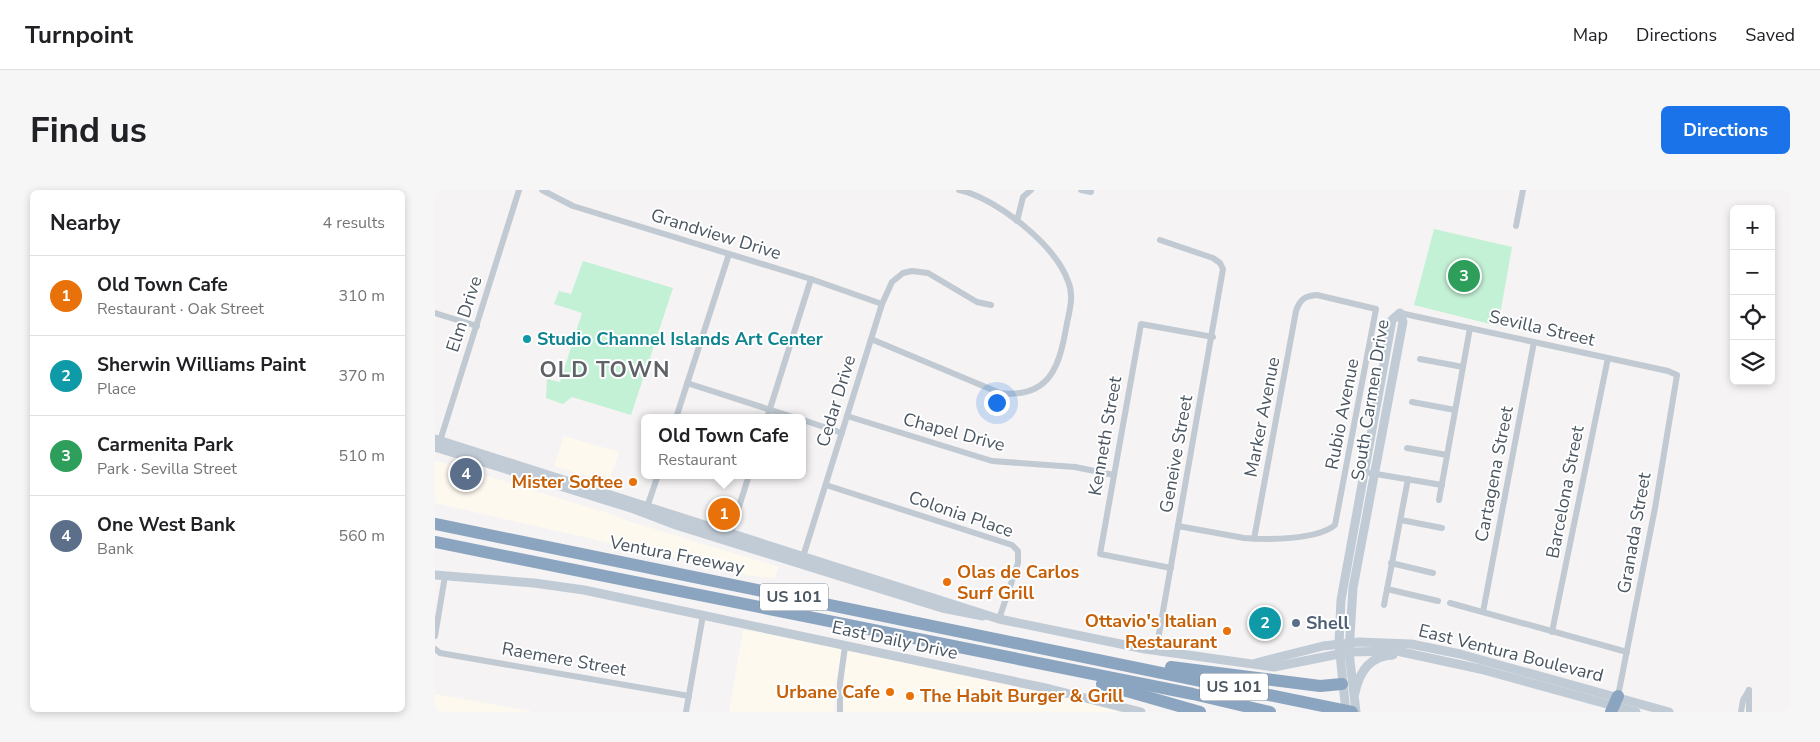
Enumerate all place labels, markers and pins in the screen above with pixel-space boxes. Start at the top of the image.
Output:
pin: 3 [1448,257,1480,295]
place label: Studio Channel Islands Art Center [537,327,823,351]
marker: Studio Channel Islands Art Center [521,333,533,345]
pin: 4 [450,455,482,493]
place label: Mister Softee [512,470,623,494]
marker: Mister Softee [627,476,639,488]
pin: 1 [708,495,740,533]
place label: Olas de Carlos Surf Grill [957,560,1080,605]
marker: Olas de Carlos Surf Grill [941,576,953,588]
pin: 2 [1249,604,1281,642]
place label: Ottavio's Italian Restaurant [1085,609,1217,654]
place label: Shell [1306,611,1349,635]
marker: Shell [1290,617,1302,629]
marker: Ottavio's Italian Restaurant [1221,625,1233,637]
place label: Urbane Cafe [776,680,880,704]
place label: The Habit Burger & Grill [920,684,1124,708]
marker: Urbane Cafe [884,686,896,698]
marker: The Habit Burger & Grill [904,690,916,702]

